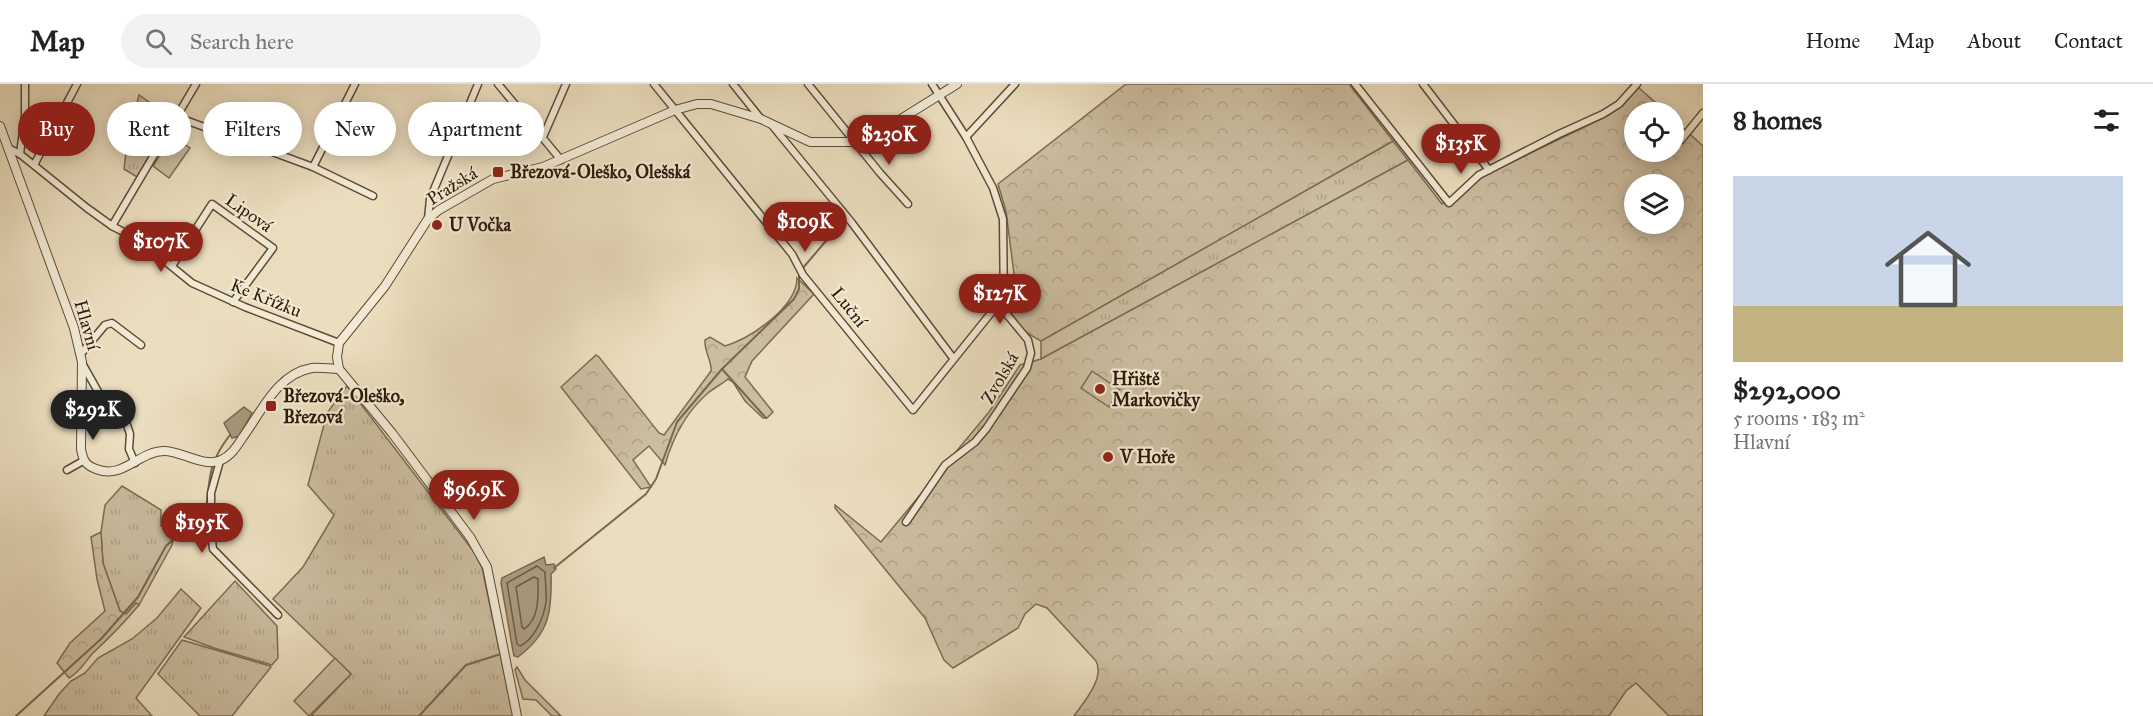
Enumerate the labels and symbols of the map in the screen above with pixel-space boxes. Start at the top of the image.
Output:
pin: $230K [847,115,931,166]
pin: $135K [1419,124,1503,175]
place label: Březová-Oleško, Olešská [510,161,691,183]
street label: Pražská [423,162,482,210]
marker: Březová-Oleško, Olešská [491,165,505,179]
street label: Lipová [221,189,277,237]
pin: $109K [763,202,847,253]
place label: U Vočka [449,214,512,236]
marker: U Vočka [430,218,444,232]
pin: $107K [119,222,203,273]
street label: Ke Křížku [227,274,305,322]
pin: $127K [958,274,1042,325]
street label: Luční [826,283,872,332]
street label: Hlavní [69,297,105,354]
street label: Zvolská [977,348,1024,408]
place label: Hřiště Markovičky [1112,368,1202,412]
marker: Hřiště Markovičky [1093,382,1107,396]
place label: Březová-Oleško, Březová [283,385,405,428]
pin: $292K [51,390,135,441]
marker: Březová-Oleško, Březová [264,399,278,413]
place label: V Hoře [1119,446,1176,468]
marker: V Hoře [1101,450,1115,464]
pin: $96.9K [425,470,523,521]
pin: $195K [160,503,244,554]

